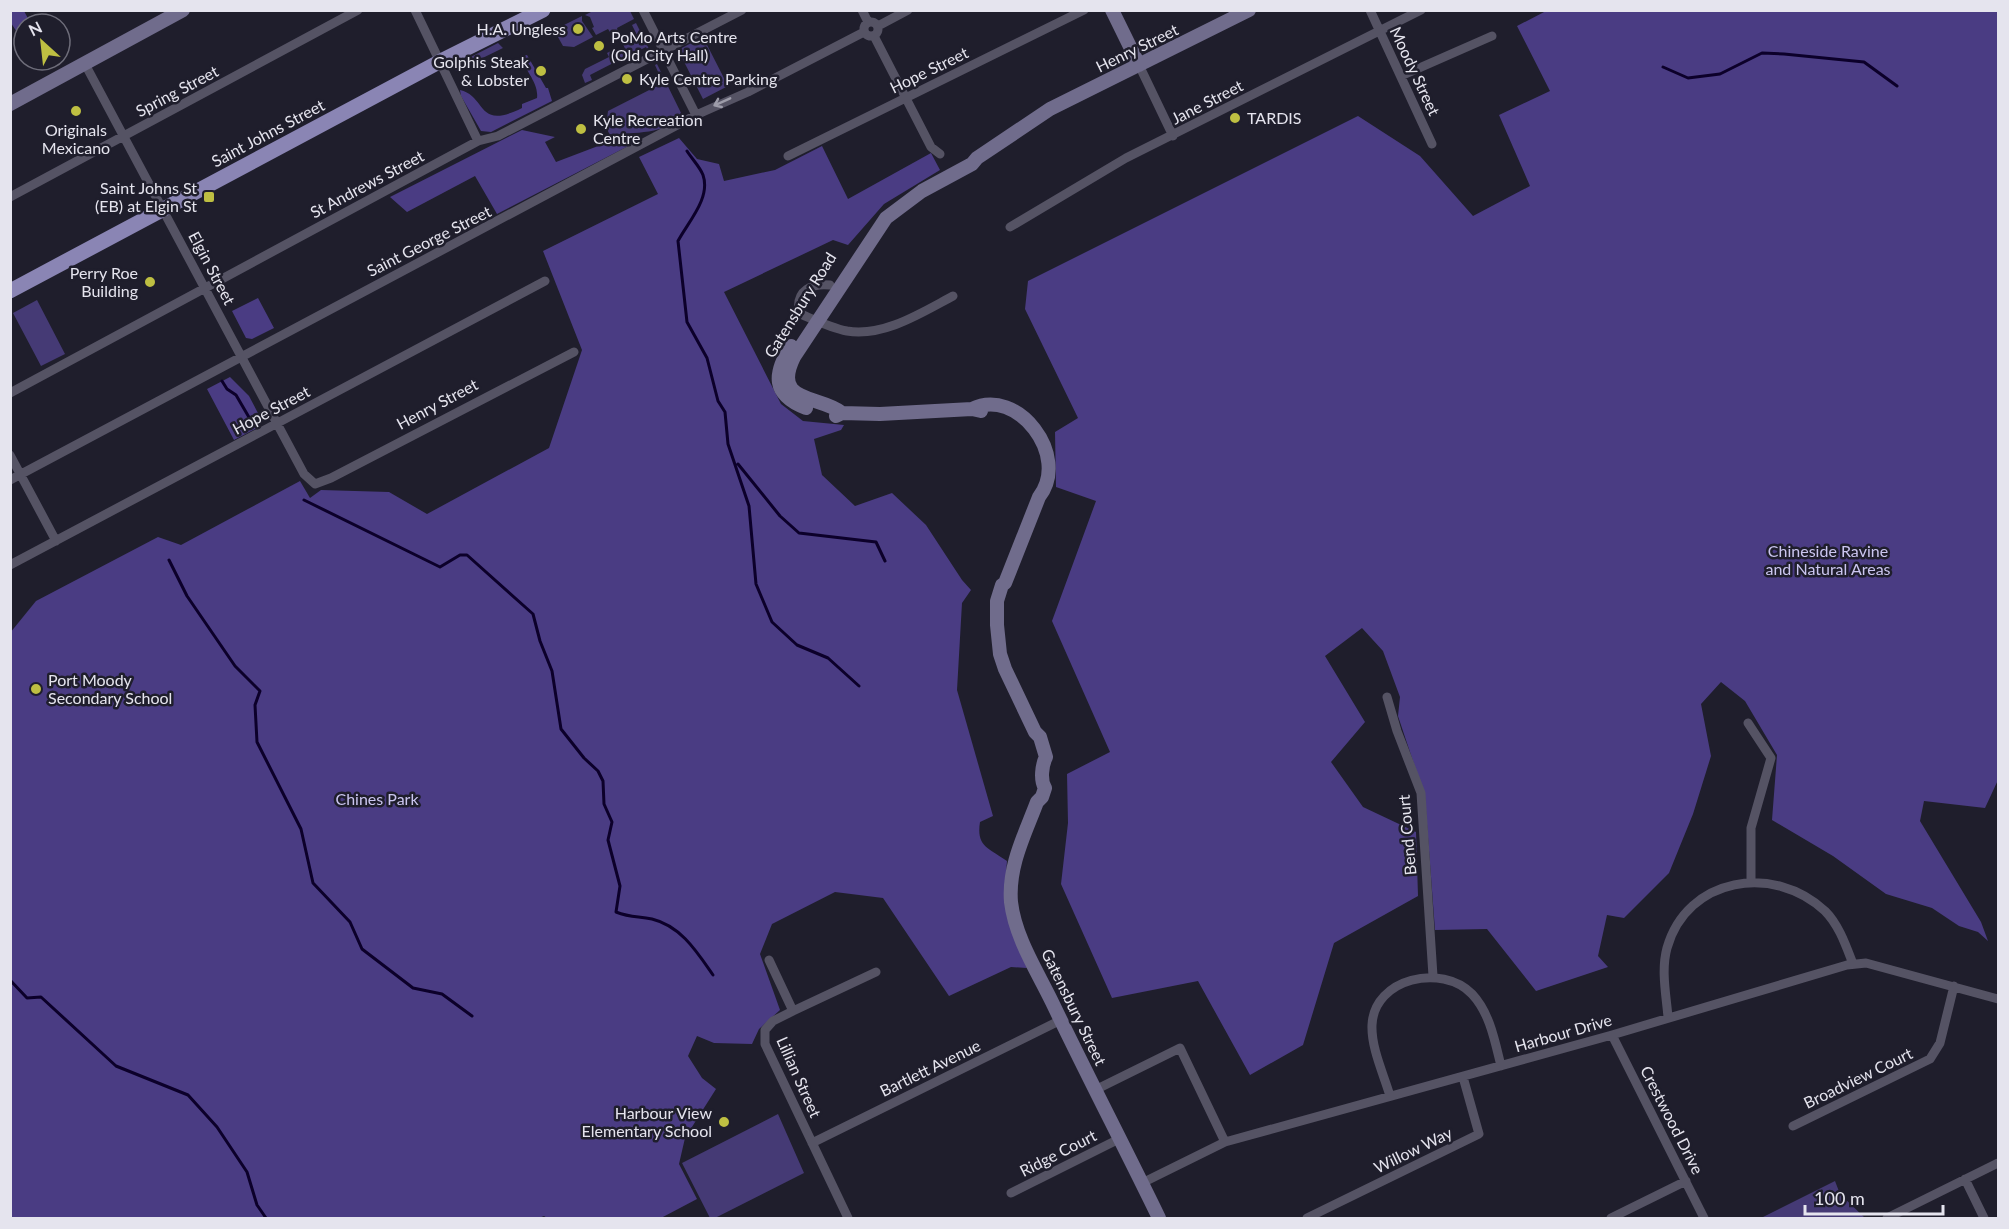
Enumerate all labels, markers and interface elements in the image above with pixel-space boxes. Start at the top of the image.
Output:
north arrow [12,12,72,72]
text: N [25,17,45,39]
place label: H.A. Ungless [476,19,566,38]
street label: Henry Street [1093,19,1181,76]
marker: H.A. Ungless [571,22,585,36]
street label: Moody Street [1387,23,1444,118]
place label: PoMo Arts Centre (Old City Hall) [611,27,737,64]
marker: PoMo Arts Centre (Old City Hall) [592,39,606,53]
street label: Hope Street [887,42,971,97]
place label: Golphis Steak & Lobster [433,52,530,89]
street label: Spring Street [132,61,221,120]
marker: Golphis Steak & Lobster [534,64,548,78]
place label: Kyle Centre Parking [639,69,777,88]
marker: Kyle Centre Parking [620,72,634,86]
street label: Jane Street [1168,75,1246,128]
street label: Saint Johns Street [208,95,328,170]
one-way arrow [713,97,731,109]
marker: Originals Mexicano [69,104,83,118]
place label: TARDIS [1247,108,1302,127]
place label: Kyle Recreation Centre [593,110,703,147]
marker: TARDIS [1228,111,1242,125]
place label: Originals Mexicano [42,120,110,157]
marker: Kyle Recreation Centre [574,122,588,136]
street label: St Andrews Street [307,146,427,221]
place label: Saint Johns St (EB) at Elgin St [95,178,197,215]
marker: Saint Johns St (EB) at Elgin St [202,190,216,204]
street label: Saint George Street [364,201,494,280]
street label: Elgin Street [185,228,240,308]
street label: Gatensbury Road [760,249,840,361]
place label: Perry Roe Building [70,263,138,300]
marker: Perry Roe Building [143,275,157,289]
street label: Henry Street [393,374,481,433]
street label: Hope Street [229,381,313,438]
park label: Chineside Ravine and Natural Areas [1765,541,1891,578]
place label: Port Moody Secondary School [48,670,172,707]
marker: Port Moody Secondary School [29,682,43,696]
park label: Chines Park [335,789,419,808]
street label: Bend Court [1393,794,1419,876]
street label: Gatensbury Street [1038,945,1111,1068]
street label: Harbour Drive [1512,1010,1614,1055]
street label: Lillian Street [773,1033,826,1120]
street label: Bartlett Avenue [876,1035,983,1100]
street label: Broadview Court [1800,1043,1915,1112]
street label: Crestwood Drive [1637,1062,1708,1177]
place label: Harbour View Elementary School [582,1103,712,1140]
marker: Harbour View Elementary School [717,1115,731,1129]
street label: Willow Way [1371,1122,1456,1177]
street label: Ridge Court [1016,1125,1100,1180]
scale bar [1805,1178,1943,1216]
text: 100 m [1814,1187,1865,1209]

